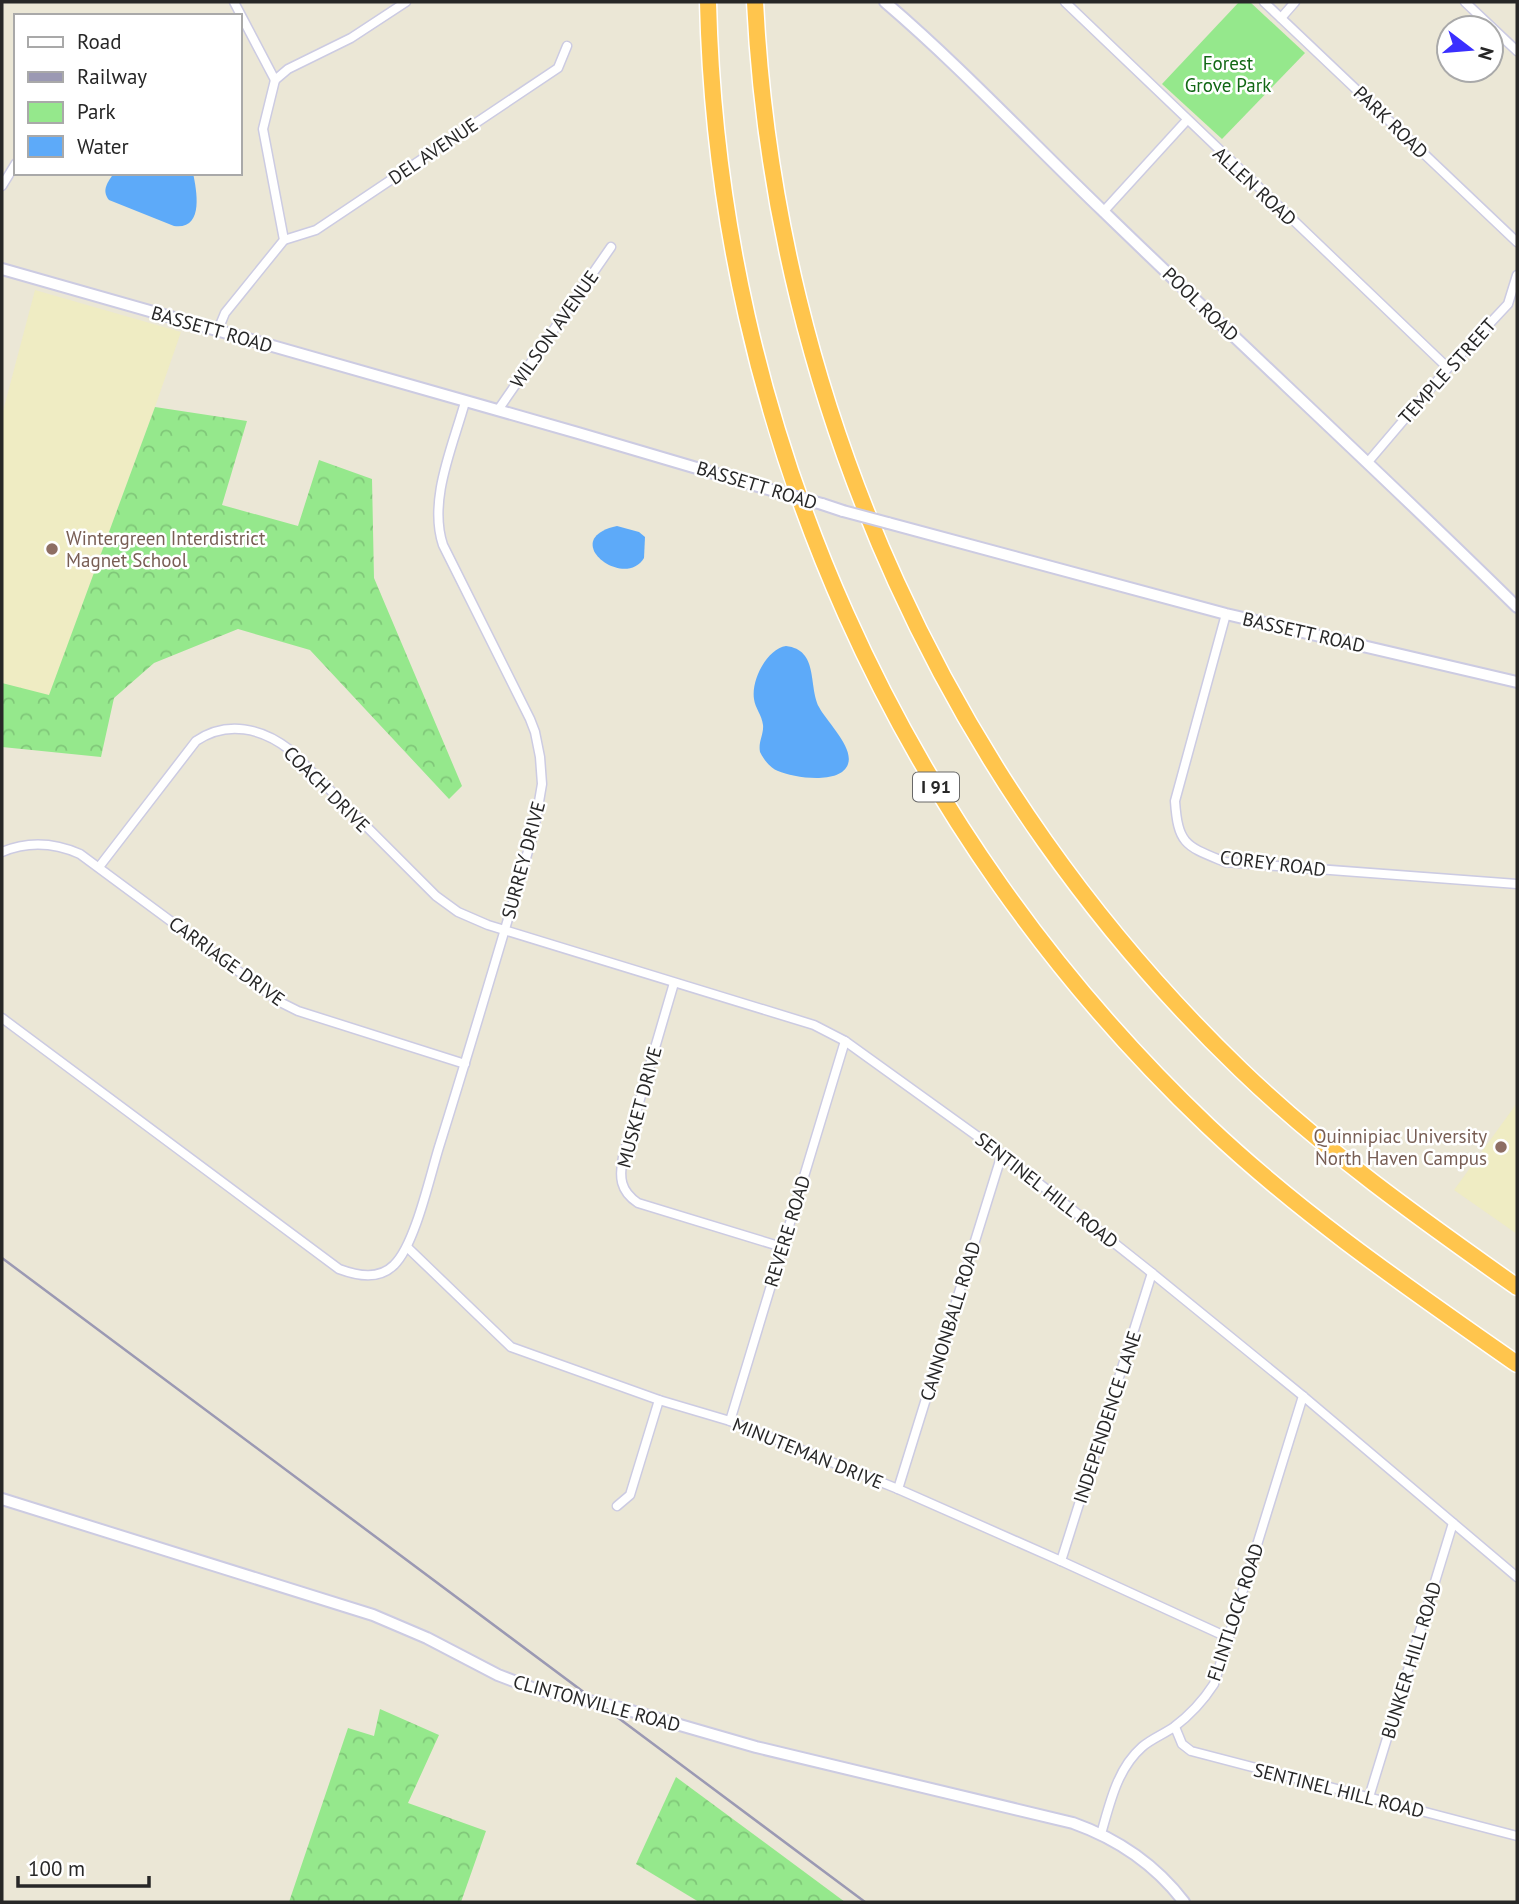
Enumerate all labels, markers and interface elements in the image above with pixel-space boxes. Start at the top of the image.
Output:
legend [14,14,242,175]
north arrow [1435,14,1505,84]
text: Road [77,28,121,55]
text: N [1473,44,1500,63]
park label: Forest Grove Park [1185,51,1271,97]
text: Railway [77,63,147,90]
street label: PARK ROAD [1349,81,1433,163]
text: Park [77,98,116,125]
street label: DEL AVENUE [384,112,482,190]
text: Water [77,133,129,160]
street label: ALLEN ROAD [1208,141,1302,231]
street label: POOL ROAD [1158,262,1244,346]
street label: WILSON AVENUE [505,266,603,392]
street label: BASSETT ROAD [149,300,275,358]
street label: TEMPLE STREET [1393,313,1501,429]
street label: BASSETT ROAD [694,455,820,515]
place label: Wintergreen Interdistrict Magnet School [66,526,266,572]
marker: Wintergreen Interdistrict Magnet School [44,541,60,557]
street label: BASSETT ROAD [1240,606,1368,658]
street label: COACH DRIVE [279,741,375,837]
road number: I 91 [913,772,959,802]
street label: SURREY DRIVE [496,799,550,921]
street label: COREY ROAD [1219,845,1327,881]
street label: CARRIAGE DRIVE [164,911,290,1011]
street label: MUSKET DRIVE [611,1044,667,1170]
place label: Quinnipiac University North Haven Campus [1313,1124,1487,1170]
street label: SENTINEL HILL ROAD [971,1127,1123,1253]
marker: Quinnipiac University North Haven Campus [1493,1139,1509,1155]
street label: REVERE ROAD [759,1172,815,1290]
street label: CANNONBALL ROAD [914,1238,986,1404]
street label: INDEPENDENCE LANE [1068,1328,1146,1506]
street label: MINUTEMAN DRIVE [729,1412,887,1494]
street label: FLINTLOCK ROAD [1201,1540,1269,1684]
street label: BUNKER HILL ROAD [1376,1578,1446,1742]
street label: CLINTONVILLE ROAD [511,1669,683,1737]
street label: SENTINEL HILL ROAD [1251,1757,1427,1823]
scale bar [18,1844,149,1888]
text: 100 m [28,1855,85,1882]

